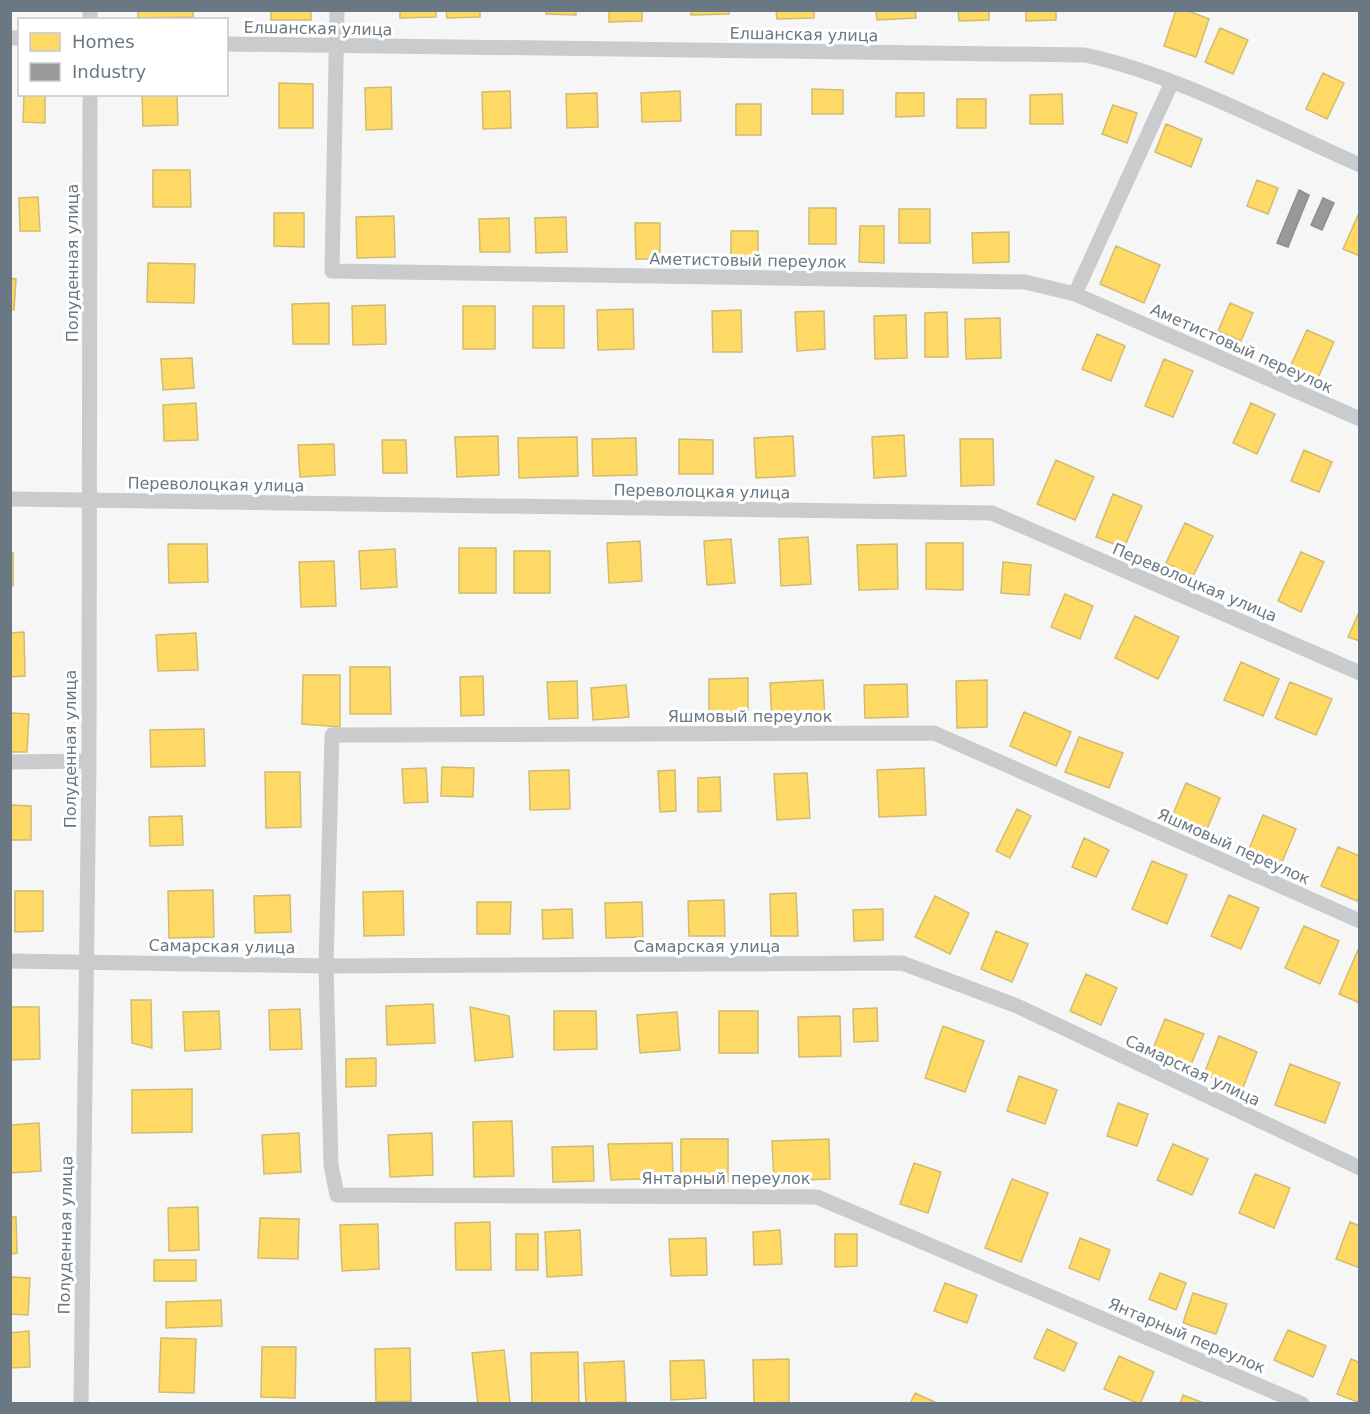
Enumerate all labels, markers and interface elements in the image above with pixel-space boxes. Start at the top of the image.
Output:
legend [18,18,228,96]
street label: Елшанская улица [243,18,393,39]
street label: Елшанская улица [729,24,879,45]
text: Homes [72,31,135,52]
text: Industry [72,61,146,82]
street label: Полуденная улица [63,184,82,342]
street label: Аметистовый переулок [649,249,847,272]
street label: Аметистовый переулок [1148,300,1336,397]
street label: Переволоцкая улица [127,473,305,496]
street label: Переволоцкая улица [613,480,791,503]
street label: Переволоцкая улица [1110,539,1280,626]
street label: Полуденная улица [61,670,80,828]
street label: Яшмовый переулок [668,707,833,726]
street label: Яшмовый переулок [1155,804,1313,889]
street label: Самарская улица [148,936,296,957]
street label: Самарская улица [634,937,780,956]
street label: Самарская улица [1122,1031,1263,1110]
street label: Полуденная улица [55,1156,76,1314]
street label: Янтарный переулок [642,1169,811,1188]
street label: Янтарный переулок [1105,1294,1269,1377]

